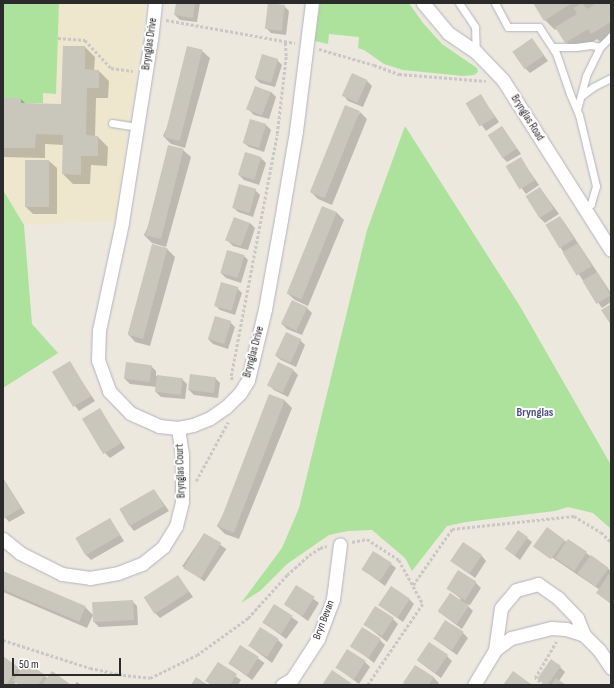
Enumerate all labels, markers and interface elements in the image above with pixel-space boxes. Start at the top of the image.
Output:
street label: Brynglas Drive [140,17,160,71]
street label: Brynglas Road [508,93,546,143]
street label: Brynglas Drive [241,325,267,379]
district label: Brynglas [517,406,553,420]
street label: Brynglas Court [173,444,189,498]
street label: Bryn Bevan [310,598,338,642]
scale bar [14,650,123,676]
text: 50 m [19,657,39,672]

